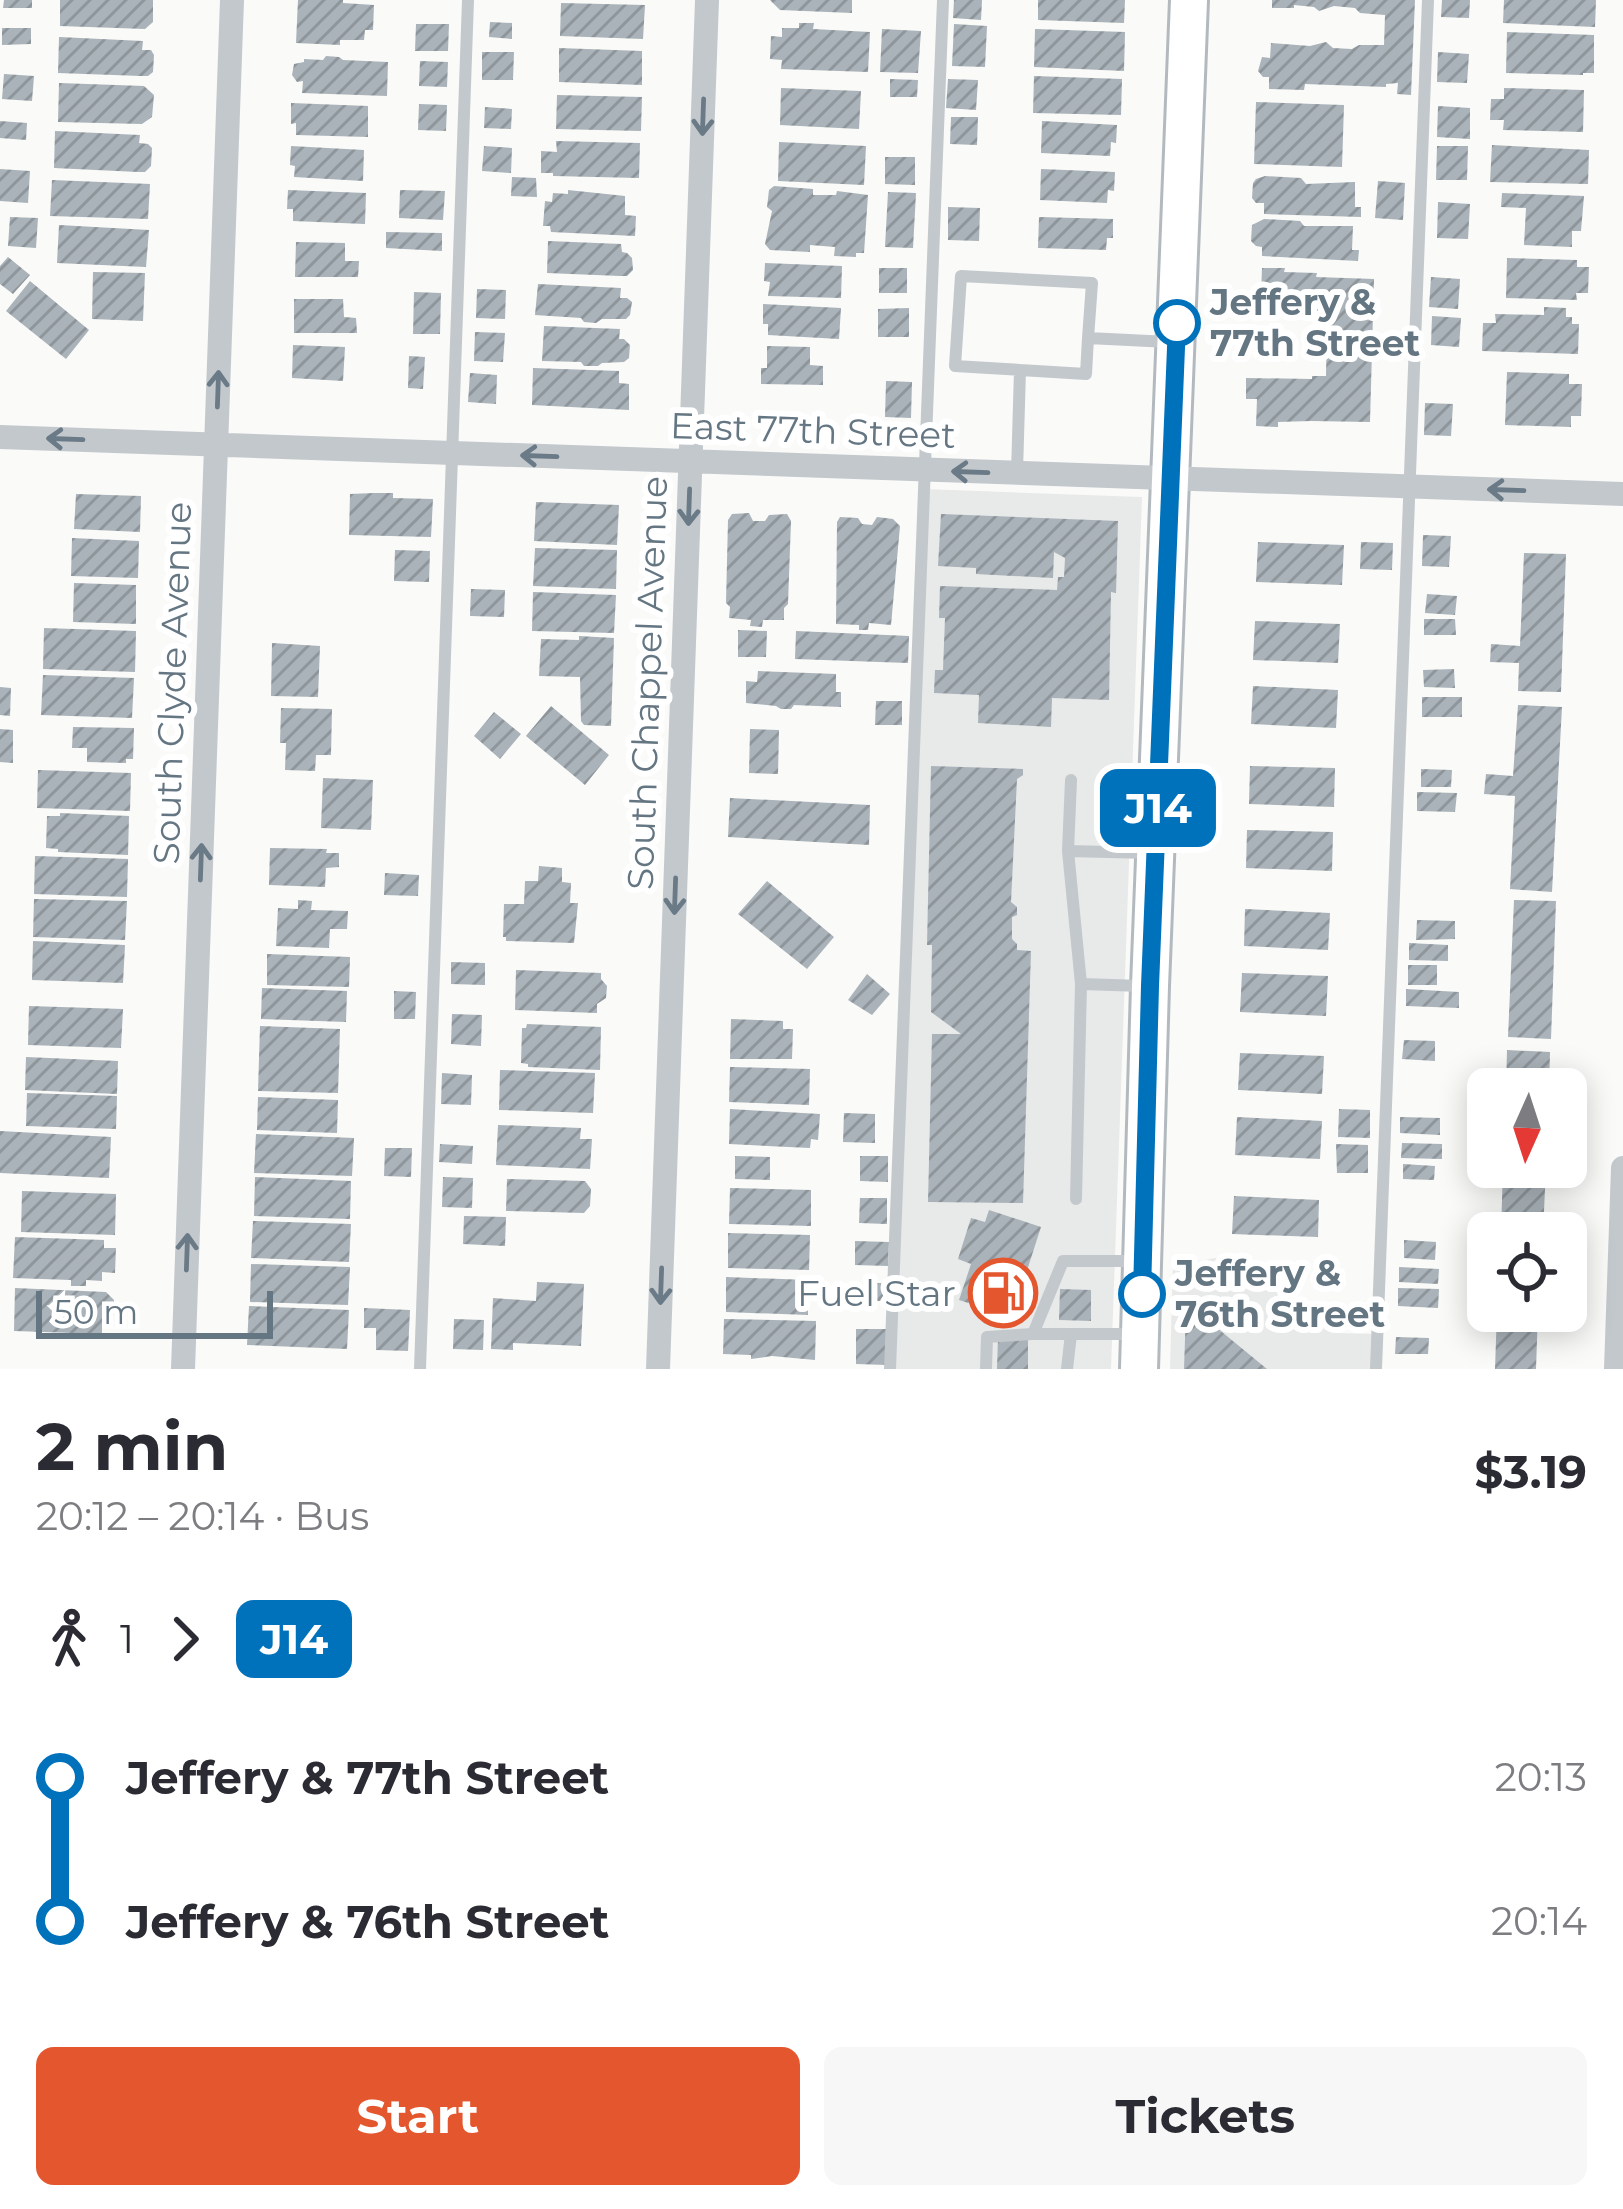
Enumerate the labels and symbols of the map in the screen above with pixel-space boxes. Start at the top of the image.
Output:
one-way arrow [691,97,714,136]
place label: Jeffery & 77th Street [1209,280,1420,365]
marker: Jeffery & 77th Street [1155,301,1199,345]
one-way arrow [207,370,230,409]
street label: East 77th Street [669,403,957,457]
one-way arrow [46,427,85,450]
one-way arrow [520,444,559,467]
one-way arrow [951,460,990,483]
street label: South Chappel Avenue [618,475,676,891]
one-way arrow [1487,478,1526,501]
one-way arrow [677,487,700,526]
street label: South Clyde Avenue [144,501,200,865]
line badge: J14 [1089,769,1227,847]
one-way arrow [190,843,213,882]
one-way arrow [664,876,687,915]
north arrow [1467,1068,1587,1188]
one-way arrow [176,1233,199,1272]
place label: Jeffery & 76th Street [1174,1251,1386,1336]
fuel station icon: Fuel Star [968,1258,1038,1328]
one-way arrow [650,1266,673,1305]
place label: Fuel Star [797,1271,956,1315]
marker: Jeffery & 76th Street [1120,1272,1164,1316]
scale bar [36,1285,273,1338]

